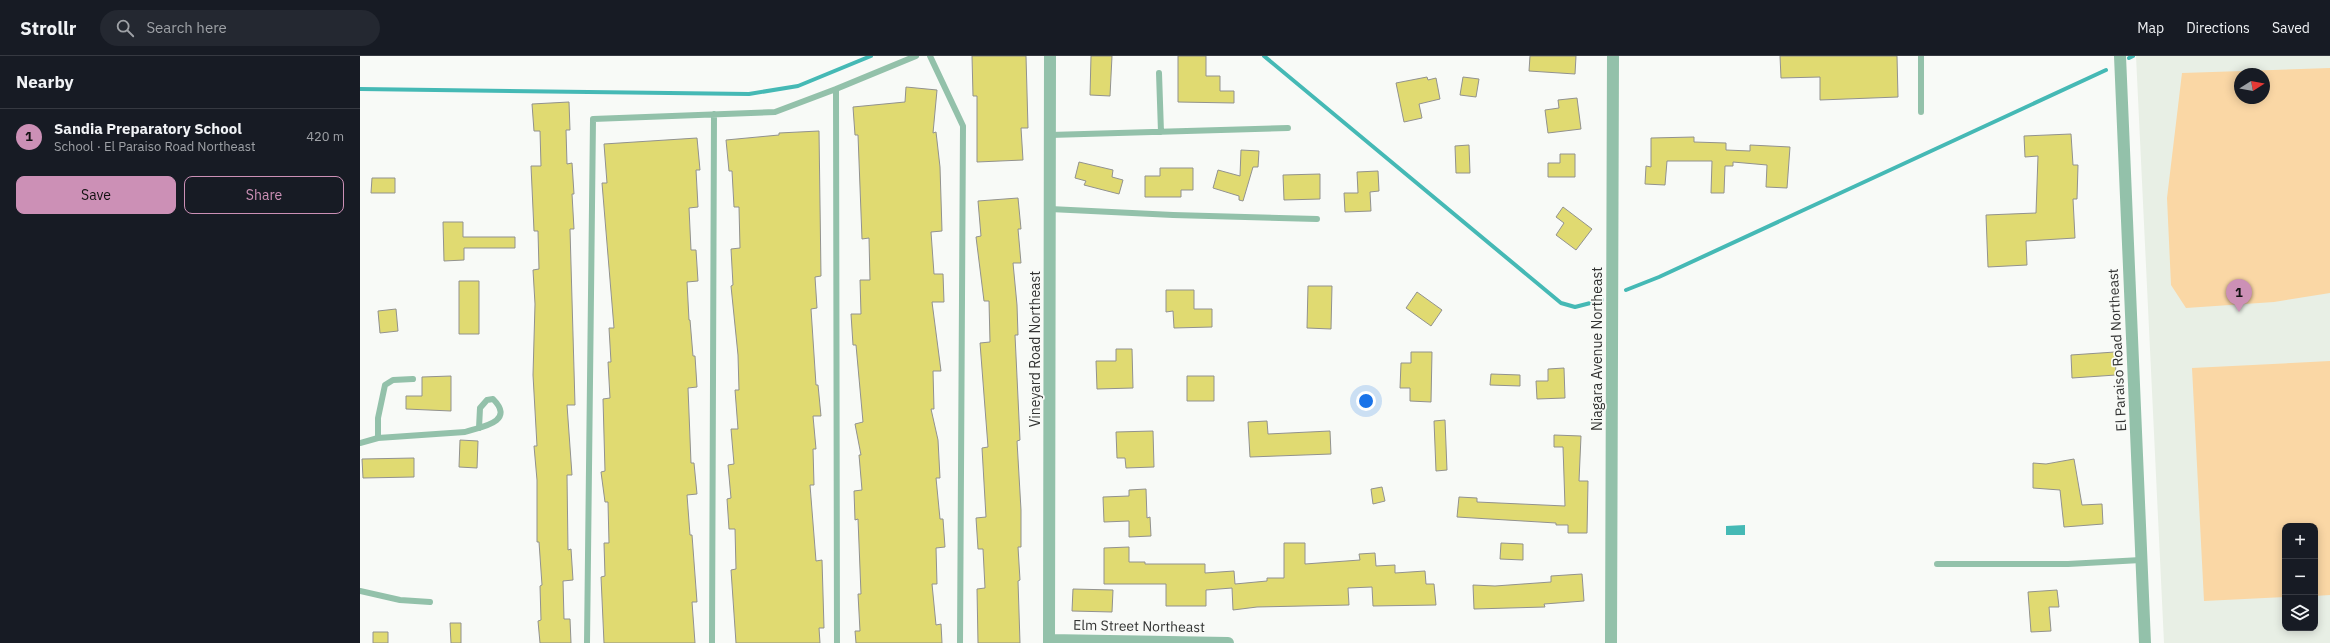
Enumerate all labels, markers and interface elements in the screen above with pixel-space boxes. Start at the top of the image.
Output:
search box [100,10,380,46]
text: Strollr [20,16,76,40]
icon: search [114,17,136,39]
text: Search here [146,18,227,37]
text: Map [2137,19,2164,37]
text: Directions [2186,19,2250,37]
text: Saved [2272,19,2310,37]
north arrow [2234,68,2270,104]
text: Nearby [16,71,74,93]
text: Sandia Preparatory School [54,119,242,138]
text: 1 [25,128,33,145]
text: 420 m [306,128,344,145]
text: School · El Paraiso Road Northeast [54,138,256,155]
button: Save [16,176,176,214]
button: Share [184,176,344,214]
street label: Niagara Avenue Northeast [1588,267,1606,431]
street label: El Paraiso Road Northeast [2104,268,2130,432]
street label: Vineyard Road Northeast [1026,271,1044,427]
pin: 1 [2226,279,2252,312]
your location [1356,391,1376,411]
map controls [2282,523,2318,631]
button: + [2282,523,2318,559]
button: − [2282,559,2318,595]
button: layers [2282,595,2318,631]
street label: Elm Street Northeast [1073,616,1205,636]

